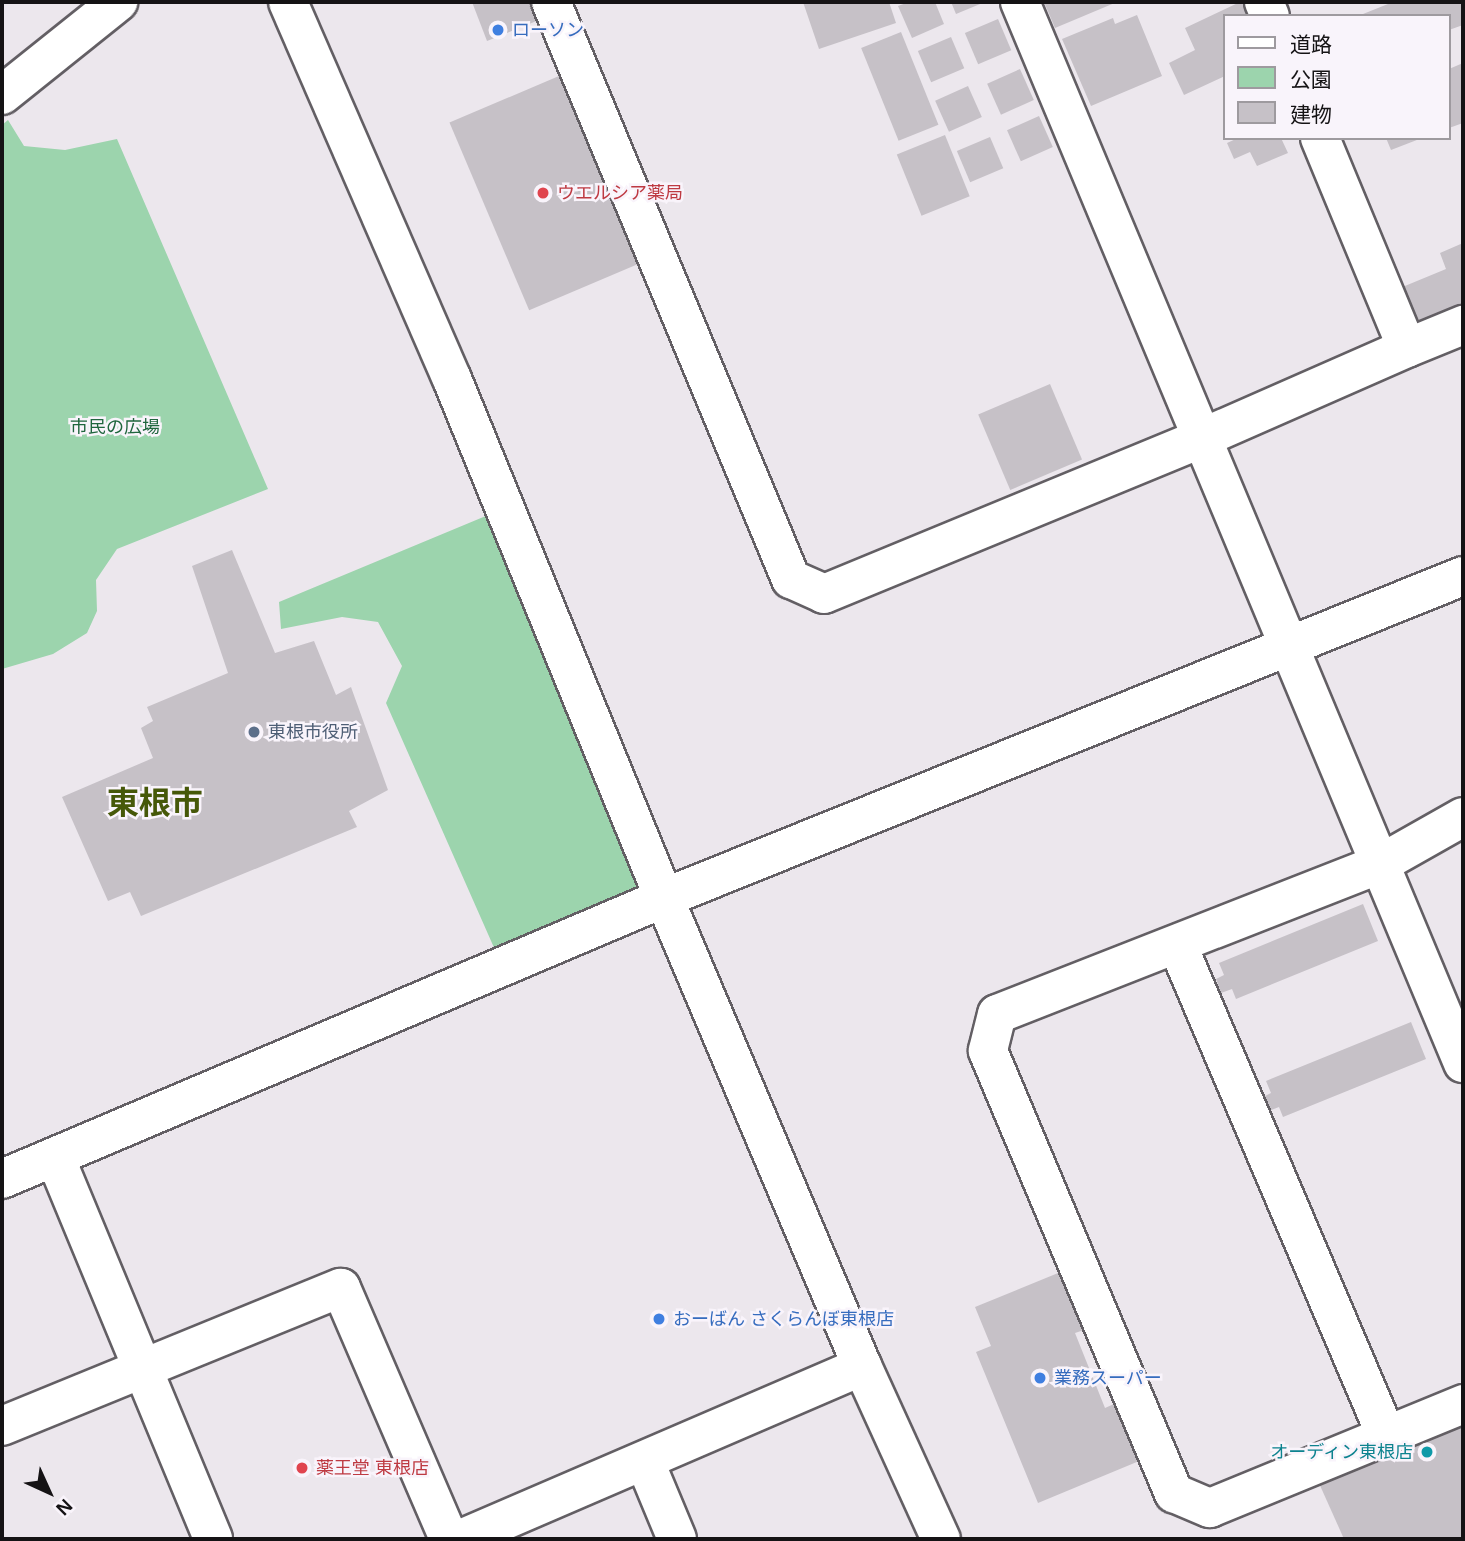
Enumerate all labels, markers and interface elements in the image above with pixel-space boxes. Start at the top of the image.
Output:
legend [1224,14,1451,140]
place label: ローソン [512,19,584,41]
marker: ローソン [490,22,506,38]
text: 道路 [1290,33,1332,56]
text: 公園 [1290,68,1332,91]
text: 建物 [1290,103,1332,126]
place label: ウエルシア薬局 [557,182,683,204]
marker: ウエルシア薬局 [535,185,551,201]
park label: 市民の広場 [70,416,160,438]
place label: 東根市役所 [268,721,358,743]
marker: 東根市役所 [246,724,262,740]
district label: 東根市 [107,784,203,822]
place label: おーばん さくらんぼ東根店 [673,1308,894,1330]
marker: おーばん さくらんぼ東根店 [651,1311,667,1327]
place label: 業務スーパー [1054,1367,1162,1389]
marker: 業務スーパー [1032,1370,1048,1386]
place label: オーディン東根店 [1269,1441,1413,1463]
marker: オーディン東根店 [1419,1444,1435,1460]
north arrow [14,1457,84,1527]
place label: 薬王堂 東根店 [316,1457,429,1479]
marker: 薬王堂 東根店 [294,1460,310,1476]
text: N [52,1495,76,1519]

